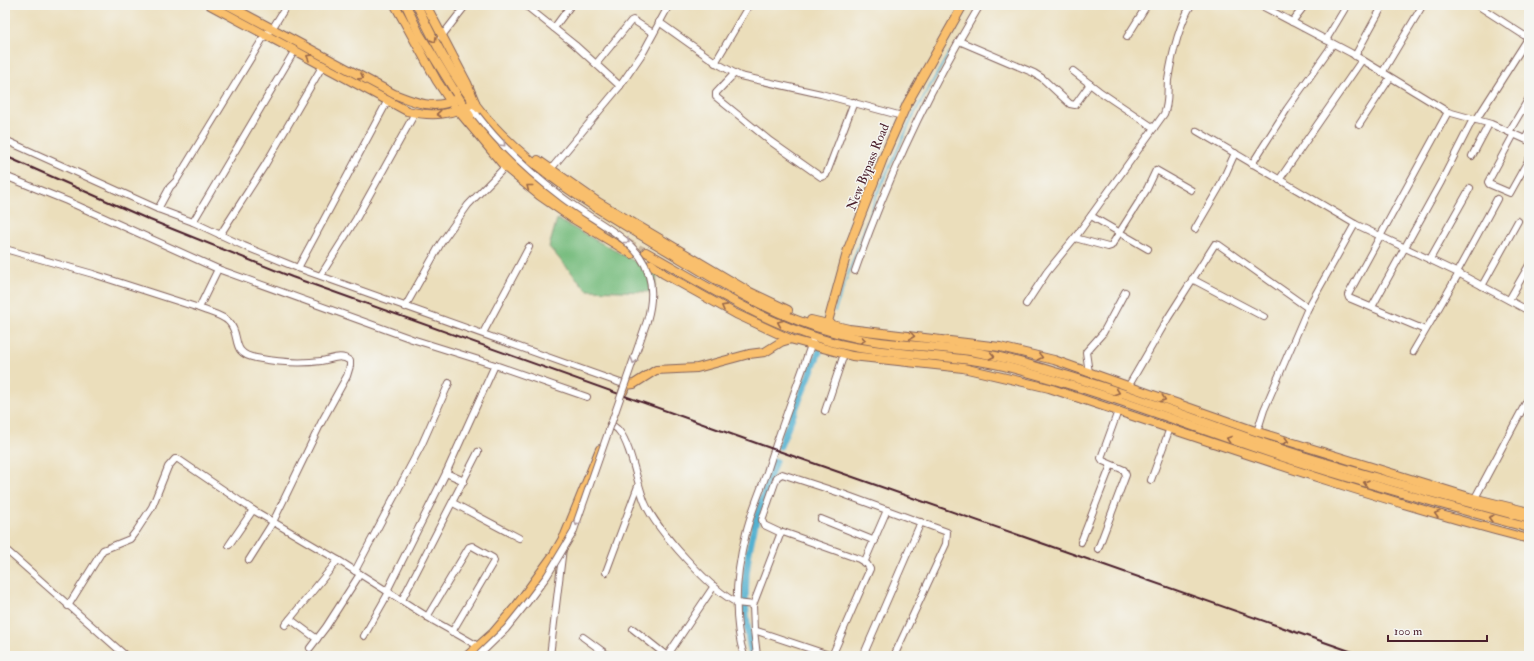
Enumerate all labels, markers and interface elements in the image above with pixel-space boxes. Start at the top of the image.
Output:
one-way arrow [430,36,437,43]
one-way arrow [305,55,313,62]
one-way arrow [357,72,364,79]
one-way arrow [436,109,442,118]
street label: New Bypass Road [843,121,894,213]
one-way arrow [498,140,505,147]
one-way arrow [526,185,533,192]
one-way arrow [622,237,629,244]
one-way arrow [721,305,728,312]
one-way arrow [777,320,784,328]
one-way arrow [909,331,915,340]
one-way arrow [860,335,866,343]
one-way arrow [989,351,995,359]
one-way arrow [1036,352,1043,361]
one-way arrow [630,357,638,364]
one-way arrow [1113,388,1120,396]
one-way arrow [1159,395,1166,403]
one-way arrow [1226,435,1233,444]
one-way arrow [1282,436,1289,445]
one-way arrow [1363,479,1370,488]
one-way arrow [1434,510,1441,519]
one-way arrow [1488,514,1495,523]
one-way arrow [573,519,582,526]
scale bar [1388,617,1487,643]
text: 100 m [1394,624,1423,639]

